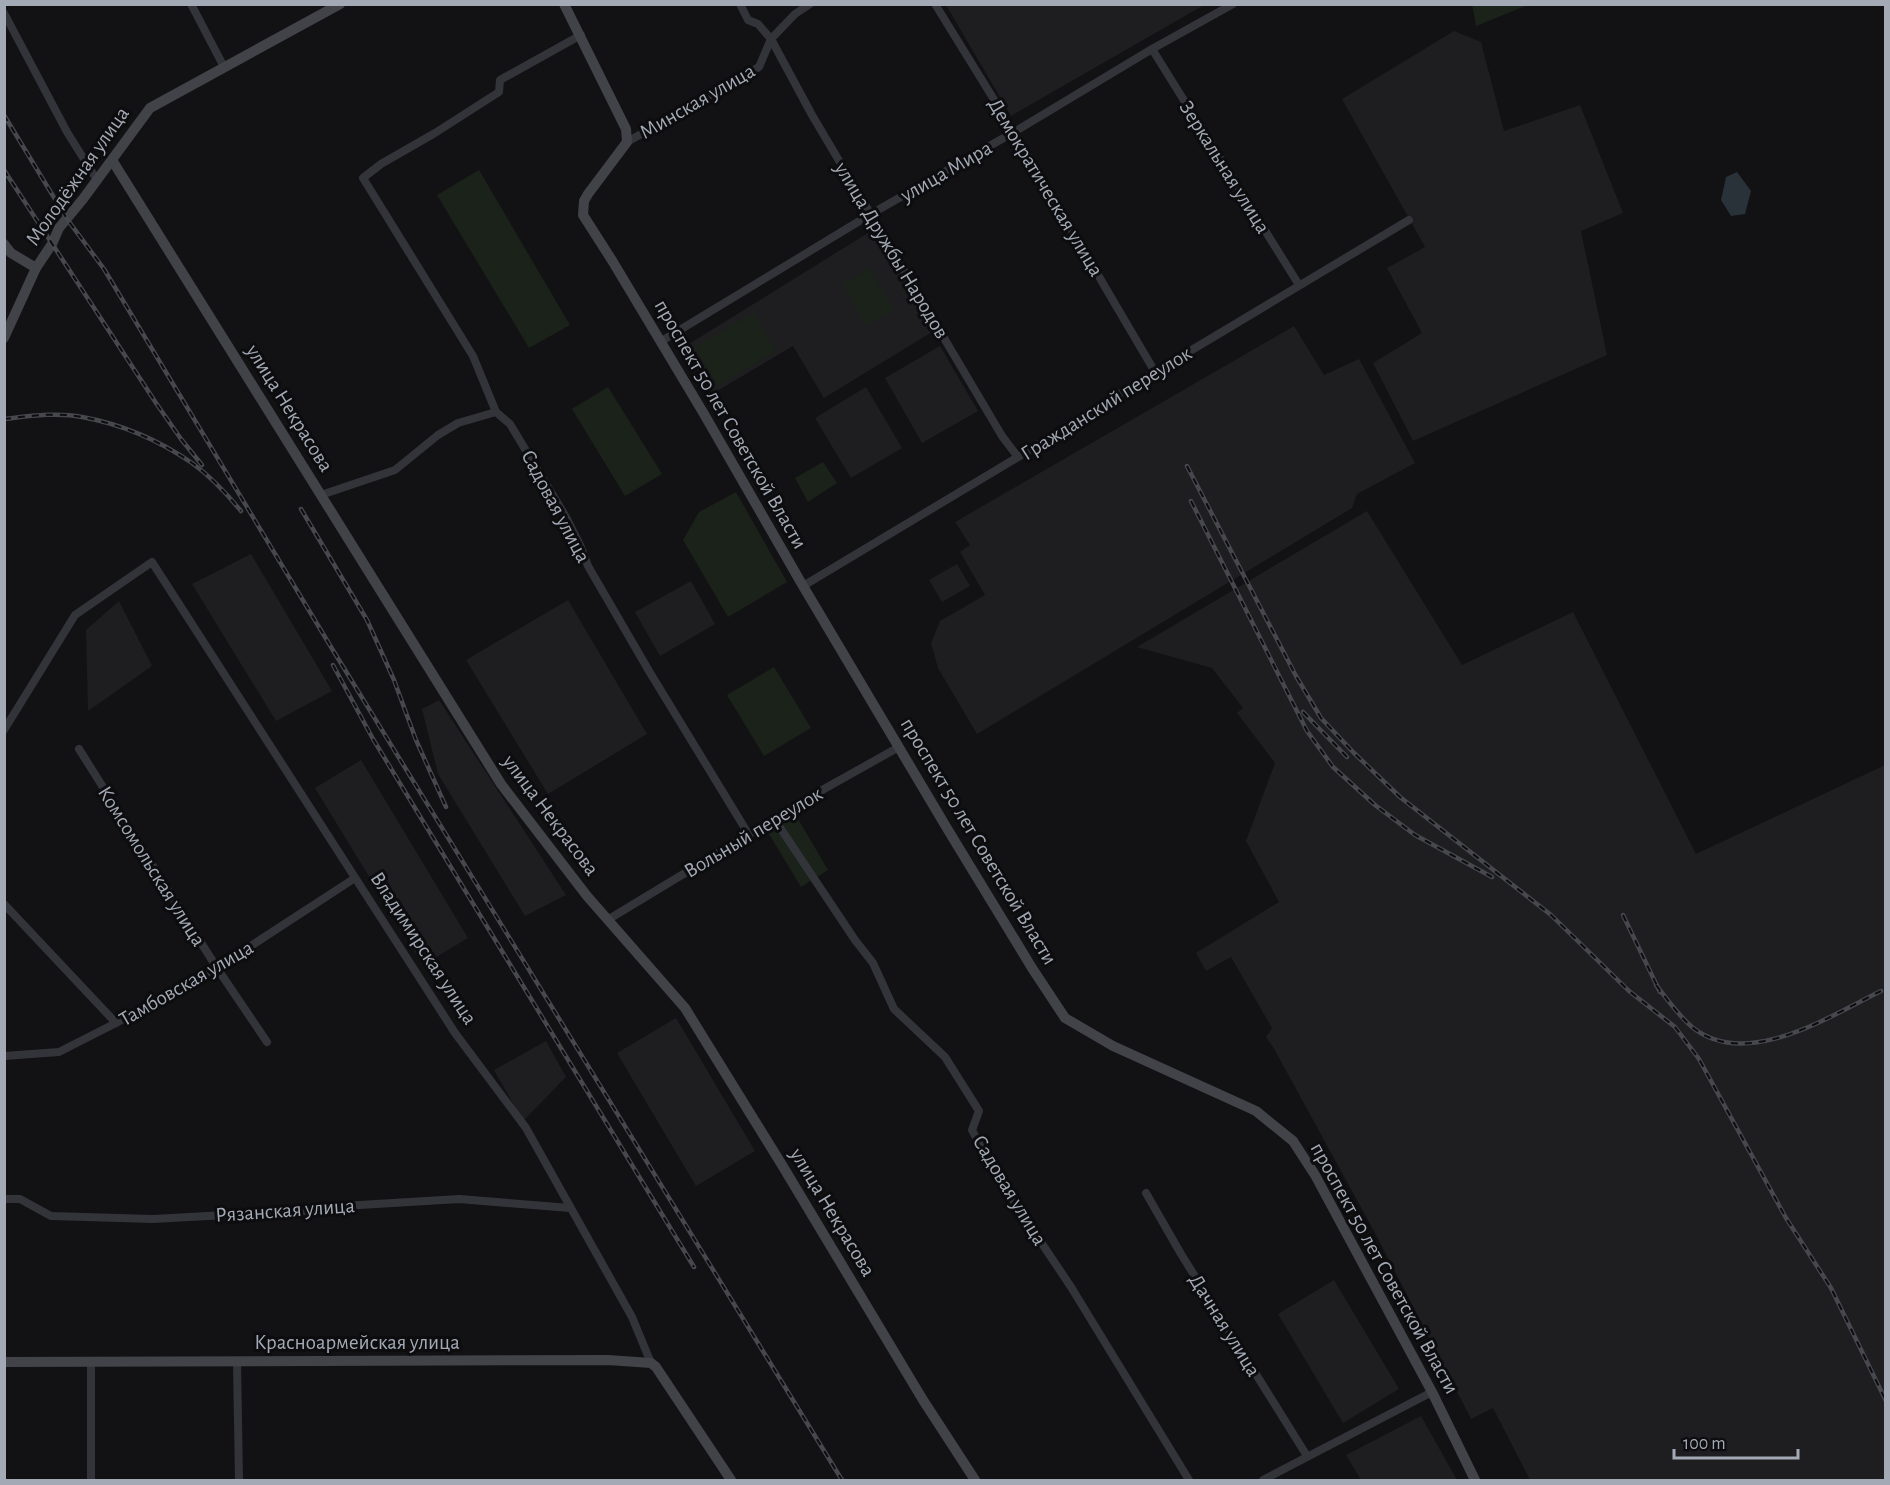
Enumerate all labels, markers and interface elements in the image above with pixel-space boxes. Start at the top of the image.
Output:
street label: Минская улица [636,60,759,143]
street label: Демократическая улица [984,94,1107,280]
street label: Зеркальная улица [1175,97,1274,238]
street label: Молодёжная улица [22,103,133,250]
street label: улица Мира [896,137,996,206]
street label: улица Дружбы Народов [830,158,953,342]
street label: проспект 50 лет Советской Власти [651,296,811,552]
street label: улица Некрасова [242,340,337,476]
street label: Гражданский переулок [1017,342,1196,464]
street label: Садовая улица [517,446,594,566]
street label: проспект 50 лет Советской Власти [896,714,1061,968]
street label: улица Некрасова [498,750,603,880]
street label: Комсомольская улица [94,782,210,950]
street label: Вольный переулок [681,783,826,882]
street label: Владимирская улица [367,868,481,1029]
street label: Тамбовская улица [116,936,257,1030]
street label: Садовая улица [969,1132,1051,1249]
street label: проспект 50 лет Советской Власти [1307,1139,1463,1397]
street label: улица Некрасова [786,1144,879,1280]
street label: Рязанская улица [215,1195,356,1226]
street label: Дачная улица [1185,1270,1265,1381]
street label: Красноармейская улица [254,1332,460,1353]
scale bar [1674,1422,1798,1460]
text: 100 m [1683,1435,1726,1453]

